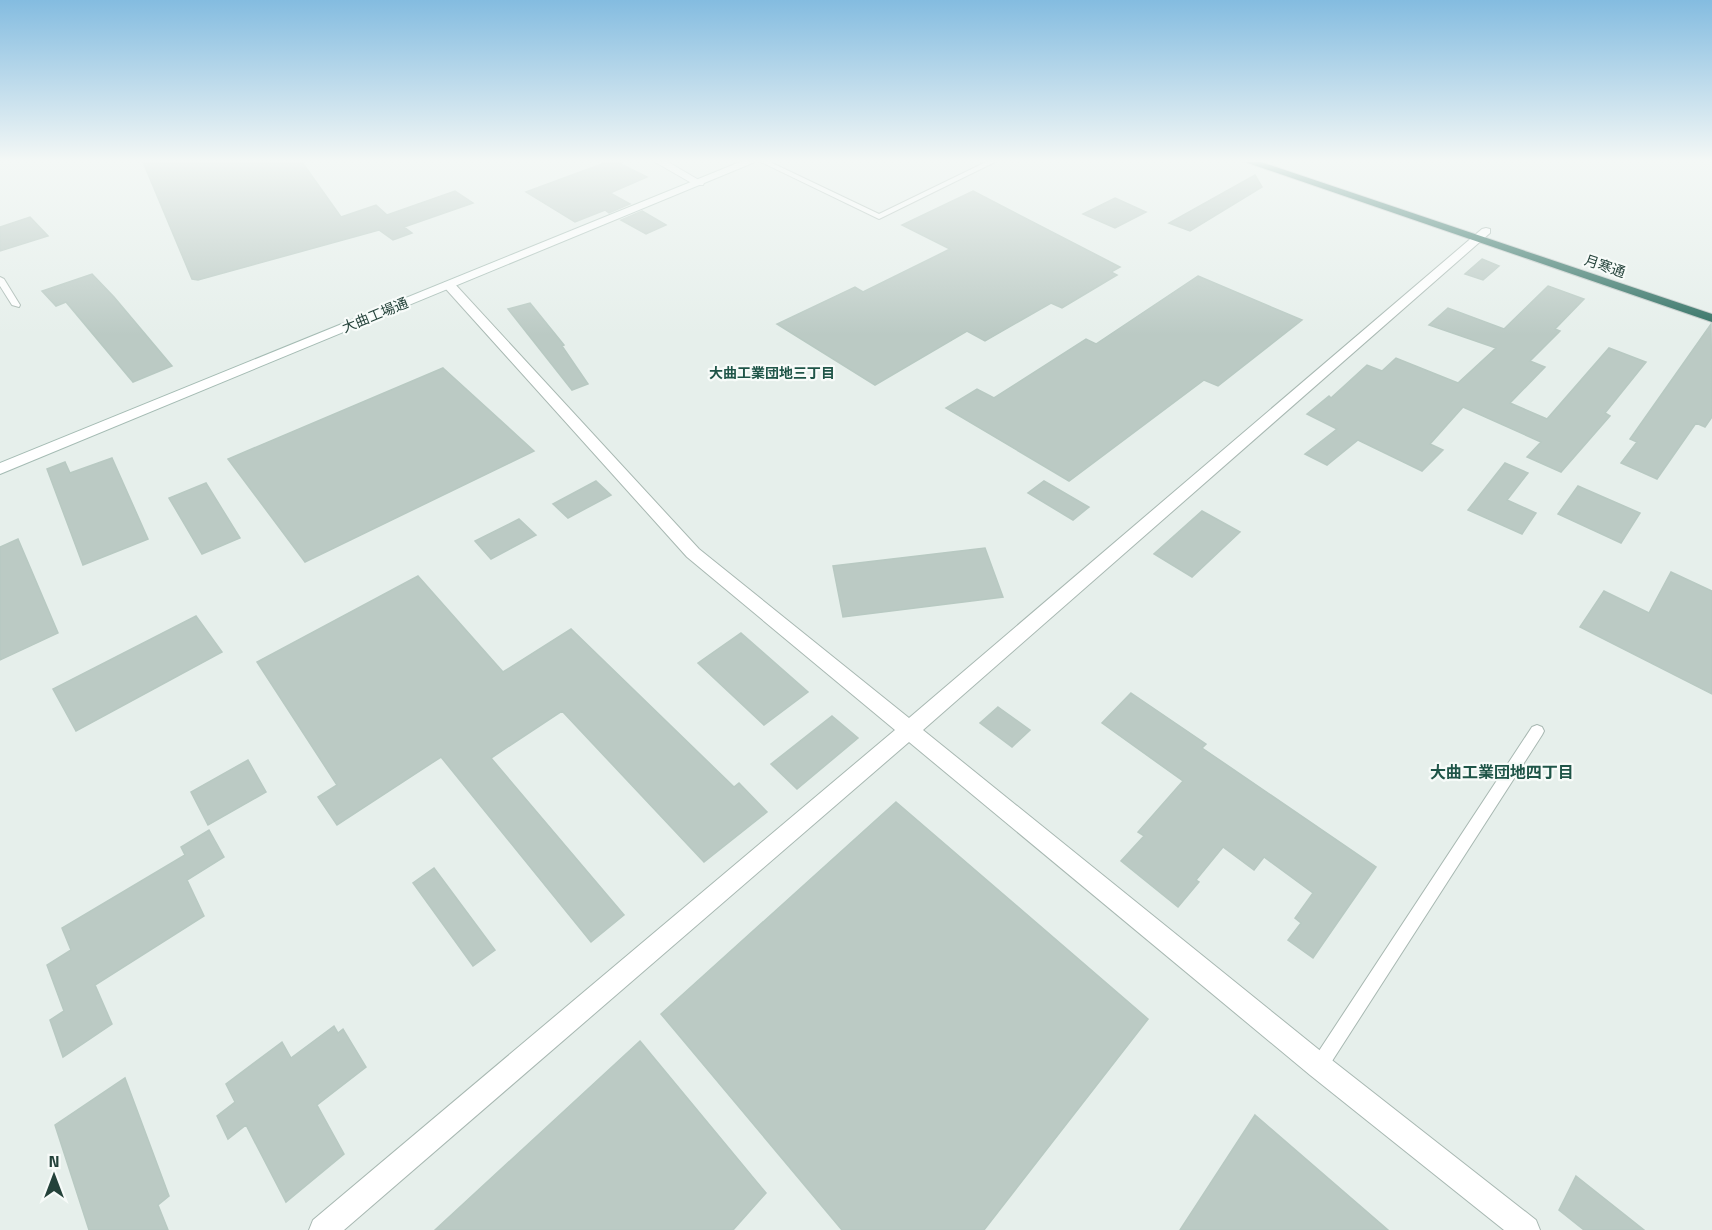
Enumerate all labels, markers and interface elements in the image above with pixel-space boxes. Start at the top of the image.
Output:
street label: 月寒通 [1582,249,1628,282]
street label: 大曲工場通 [338,292,411,337]
district label: 大曲工業団地三丁目 [709,362,835,383]
district label: 大曲工業団地四丁目 [1430,760,1574,784]
north arrow [24,1146,84,1206]
text: N [48,1149,60,1173]

